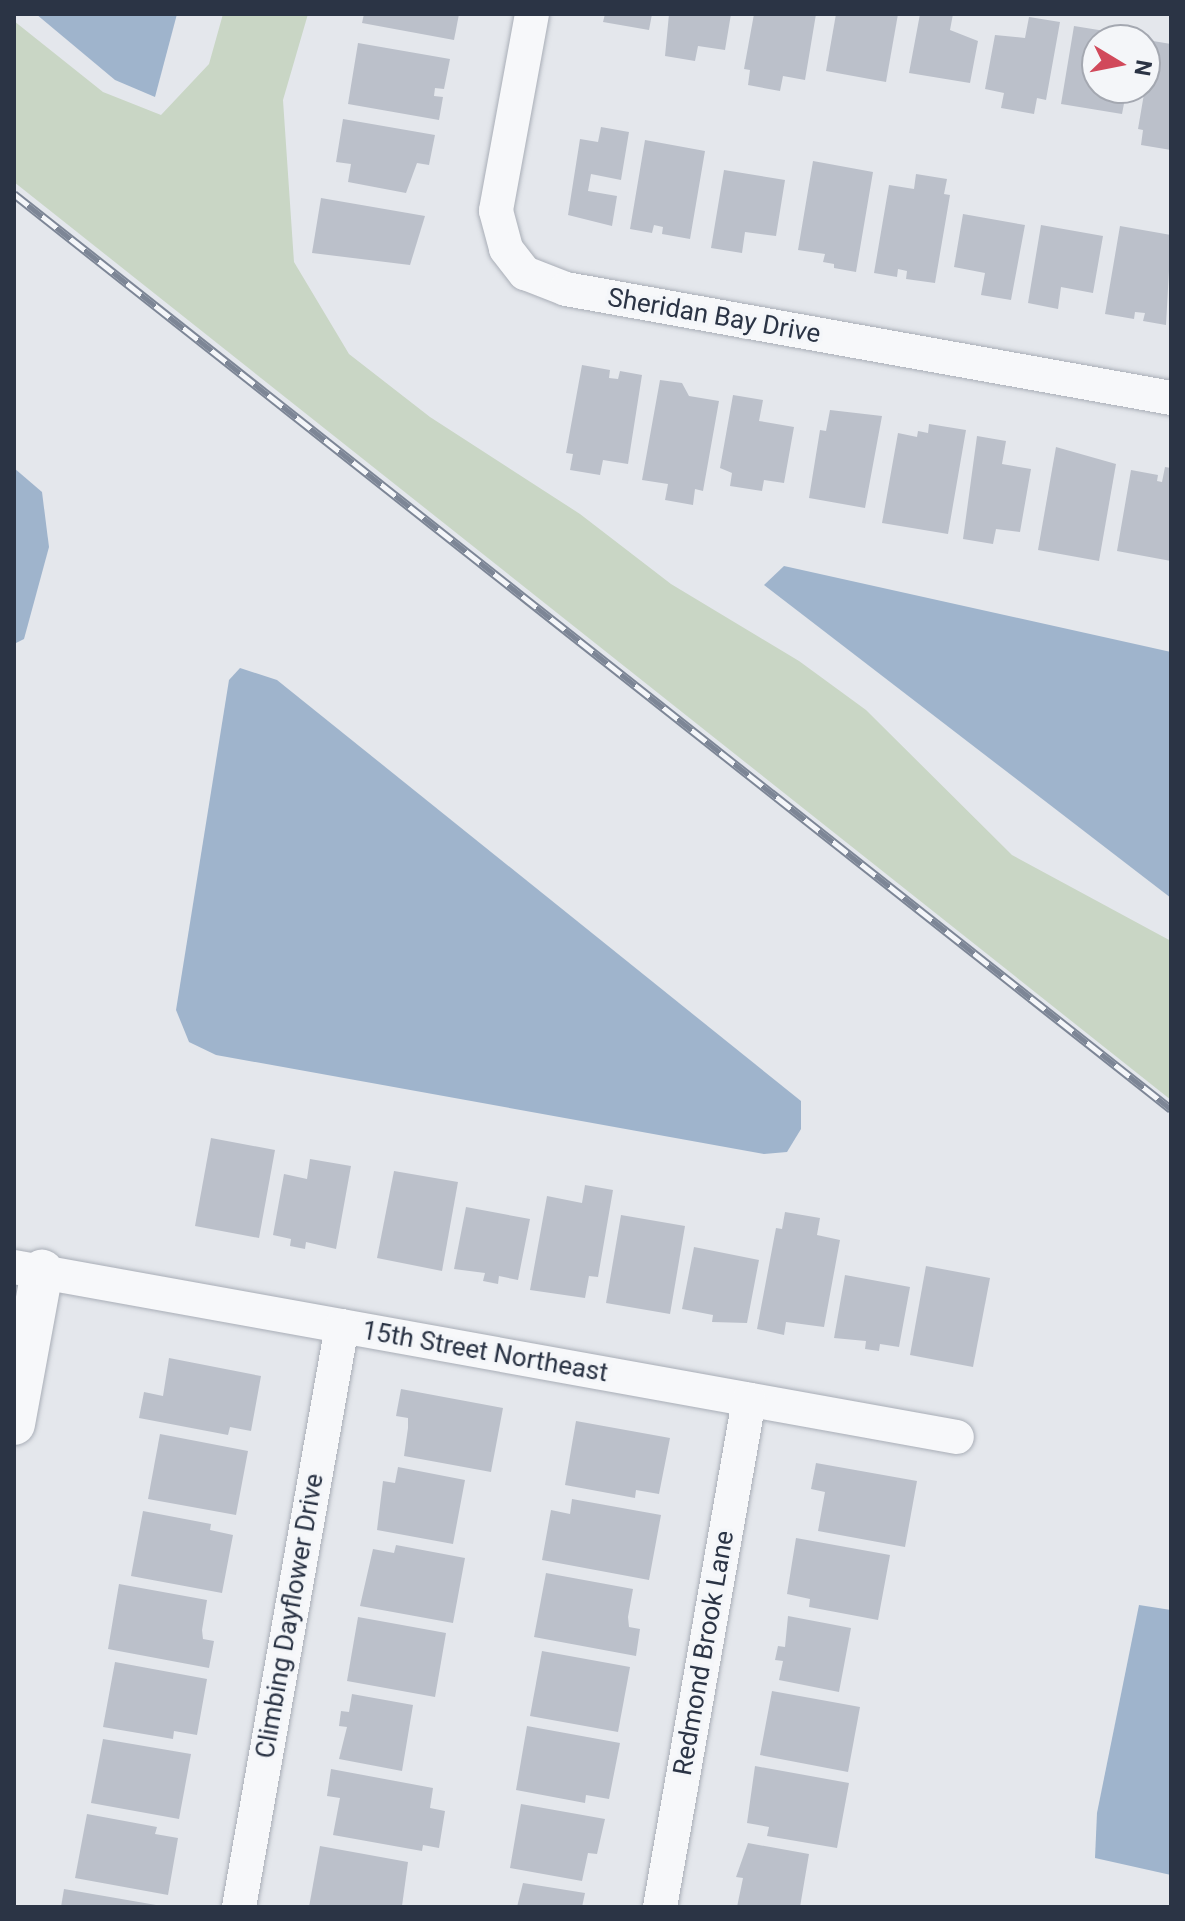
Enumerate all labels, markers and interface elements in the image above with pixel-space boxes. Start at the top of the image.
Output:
north arrow [1081,24,1161,104]
text: N [1129,58,1157,78]
street label: Sheridan Bay Drive [605,282,823,350]
street label: 15th Street Northeast [360,1315,610,1389]
street label: Climbing Dayflower Drive [250,1471,330,1761]
street label: Redmond Brook Lane [667,1528,741,1778]

